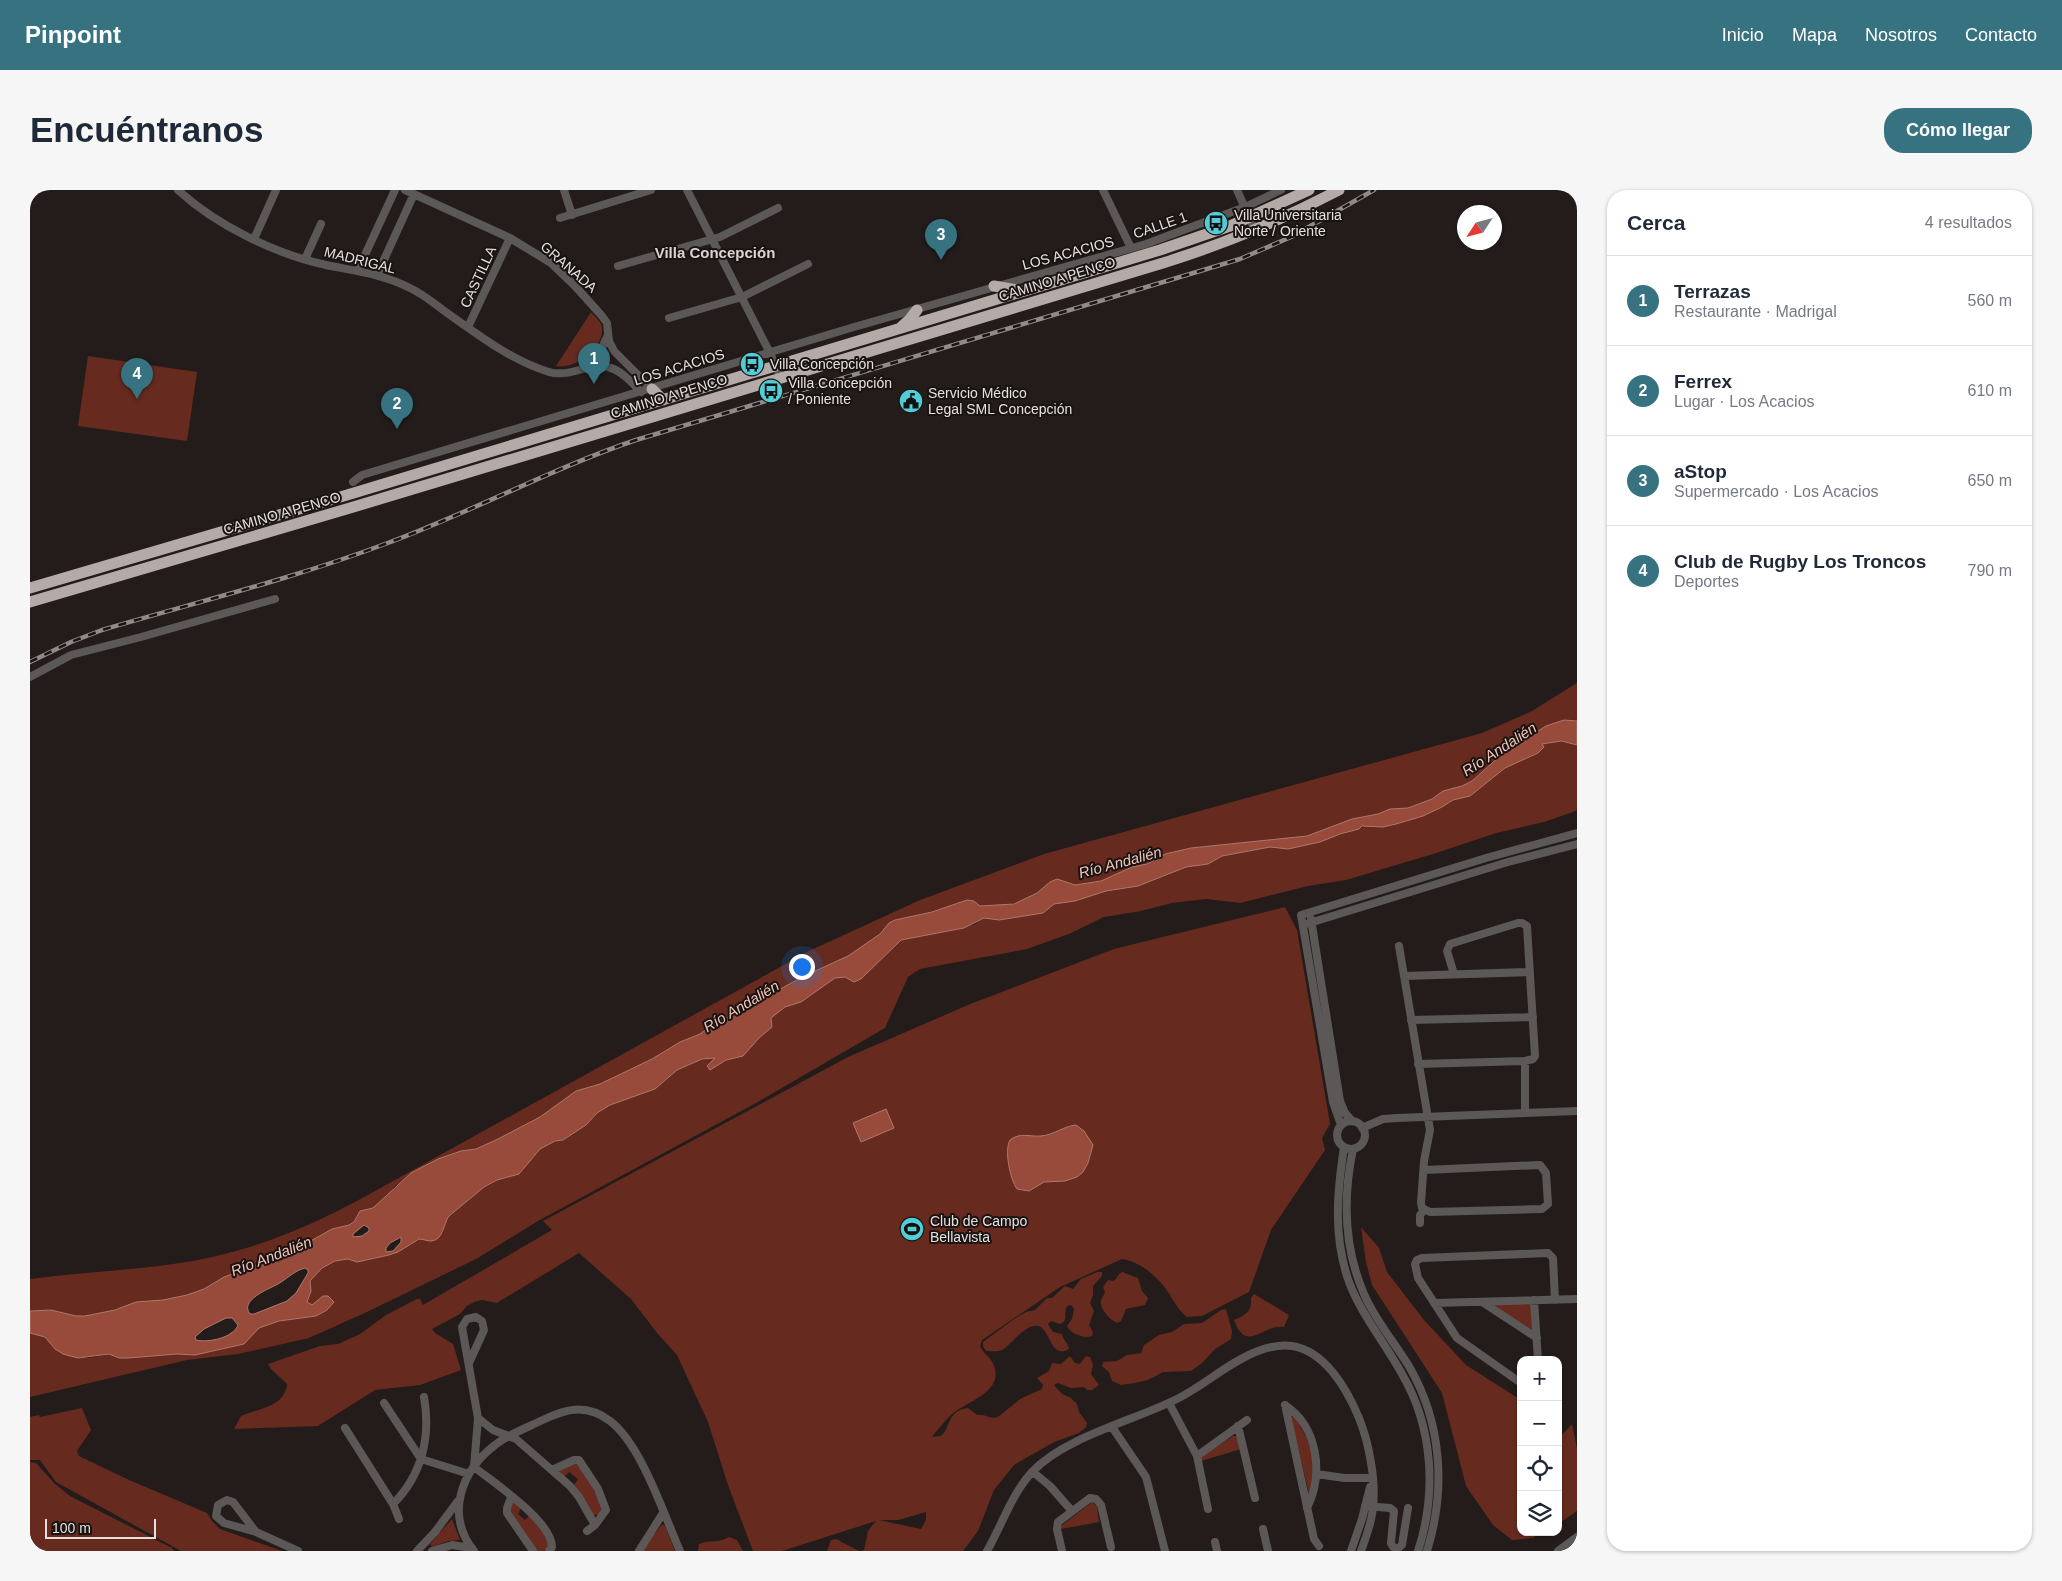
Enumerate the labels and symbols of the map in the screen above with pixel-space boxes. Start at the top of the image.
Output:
north arrow [1457,205,1502,250]
place label: Villa Universitaria Norte / Oriente [1234,207,1342,239]
street label: CALLE 1 [1131,208,1189,242]
bus stop icon: Villa Universitaria Norte / Oriente [1203,210,1229,236]
pin: 3 [925,219,957,260]
street label: LOS ACACIOS [1020,233,1116,273]
street label: GRANADA [538,238,601,296]
street label: MADRIGAL [323,243,398,277]
street label: CASTILLA [457,243,500,310]
district label: Villa Concepción [655,244,775,261]
street label: CAMINO A PENCO [997,254,1117,304]
pin: 1 [578,343,610,384]
street label: LOS ACACIOS [632,346,726,388]
bus stop icon: Villa Concepción [739,351,765,377]
place label: Villa Concepción [770,356,874,372]
pin: 4 [121,358,153,399]
street label: CAMINO A PENCO [609,371,729,421]
place label: Villa Concepción / Poniente [788,375,892,407]
bus stop icon: Villa Concepción / Poniente [758,378,784,404]
place label: Servicio Médico Legal SML Concepción [928,385,1072,417]
pin: 2 [381,388,413,429]
public building icon: Servicio Médico Legal SML Concepción [898,388,924,414]
street label: CAMINO A PENCO [221,489,343,537]
water label: Río Andalién [1459,719,1539,779]
water label: Río Andalién [1077,843,1163,881]
your location [789,954,815,980]
water label: Río Andalién [700,977,782,1035]
place label: Club de Campo Bellavista [930,1213,1027,1245]
sports icon: Club de Campo Bellavista [899,1216,925,1242]
water label: Río Andalién [228,1233,314,1279]
scale bar [45,1516,156,1539]

